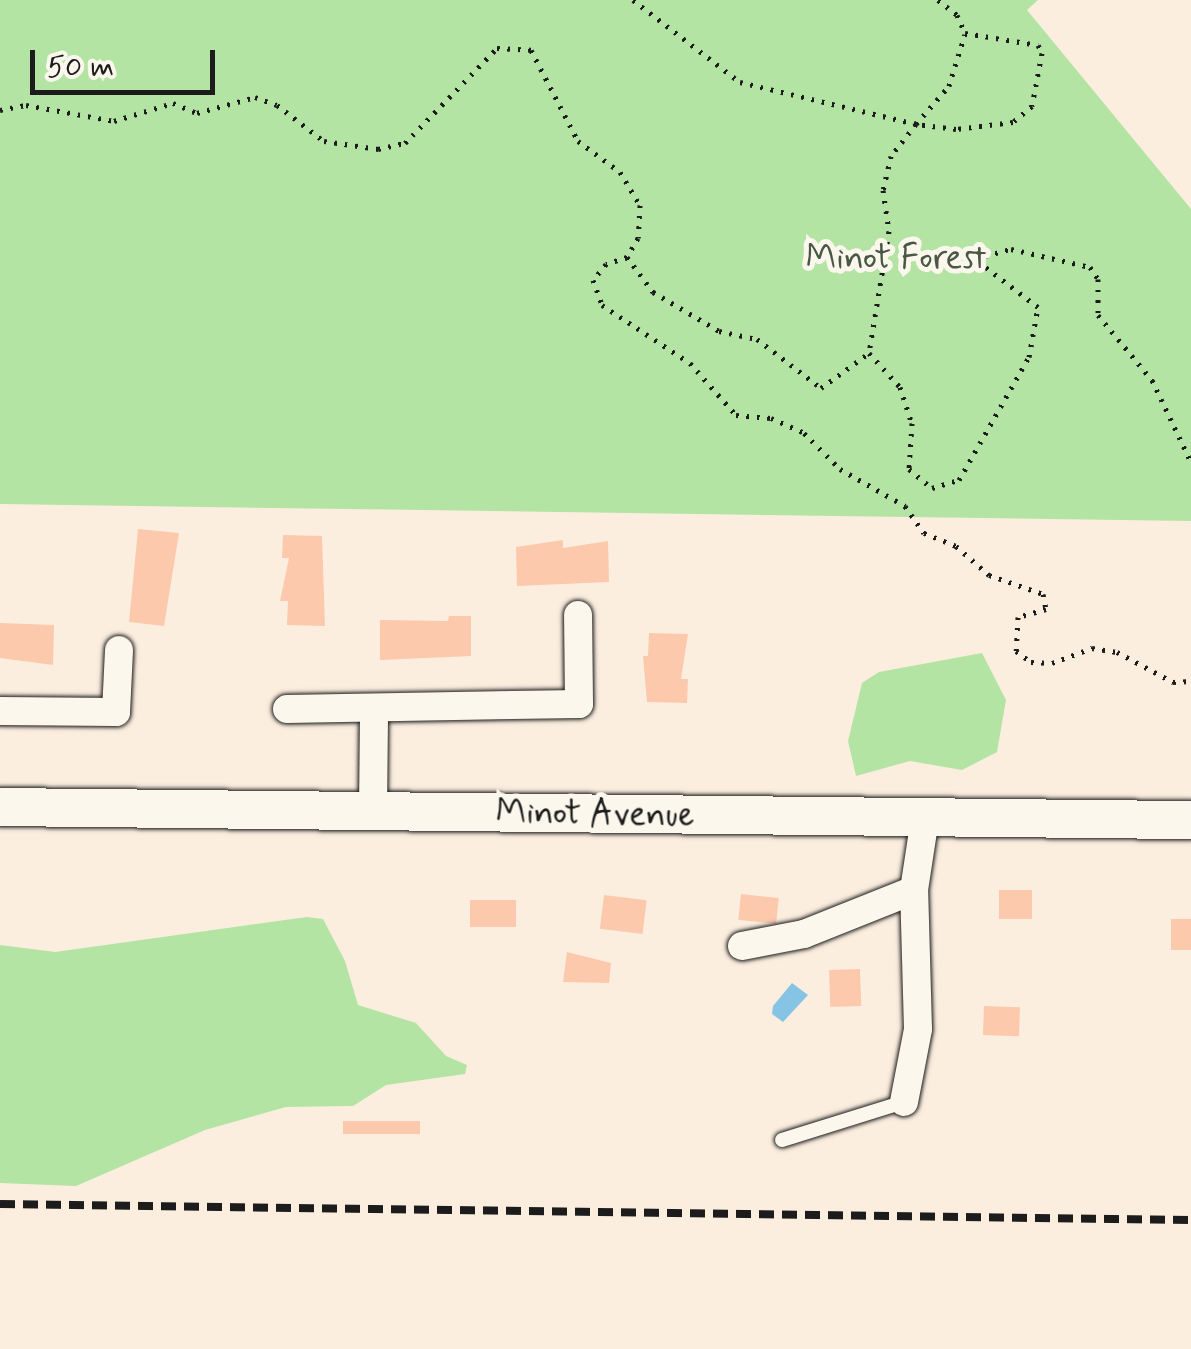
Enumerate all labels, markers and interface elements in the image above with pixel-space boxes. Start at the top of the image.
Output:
scale bar [35,30,220,92]
text: 50 m [47,48,114,87]
park label: Minot Forest [804,237,988,279]
street label: Minot Avenue [492,791,698,837]

